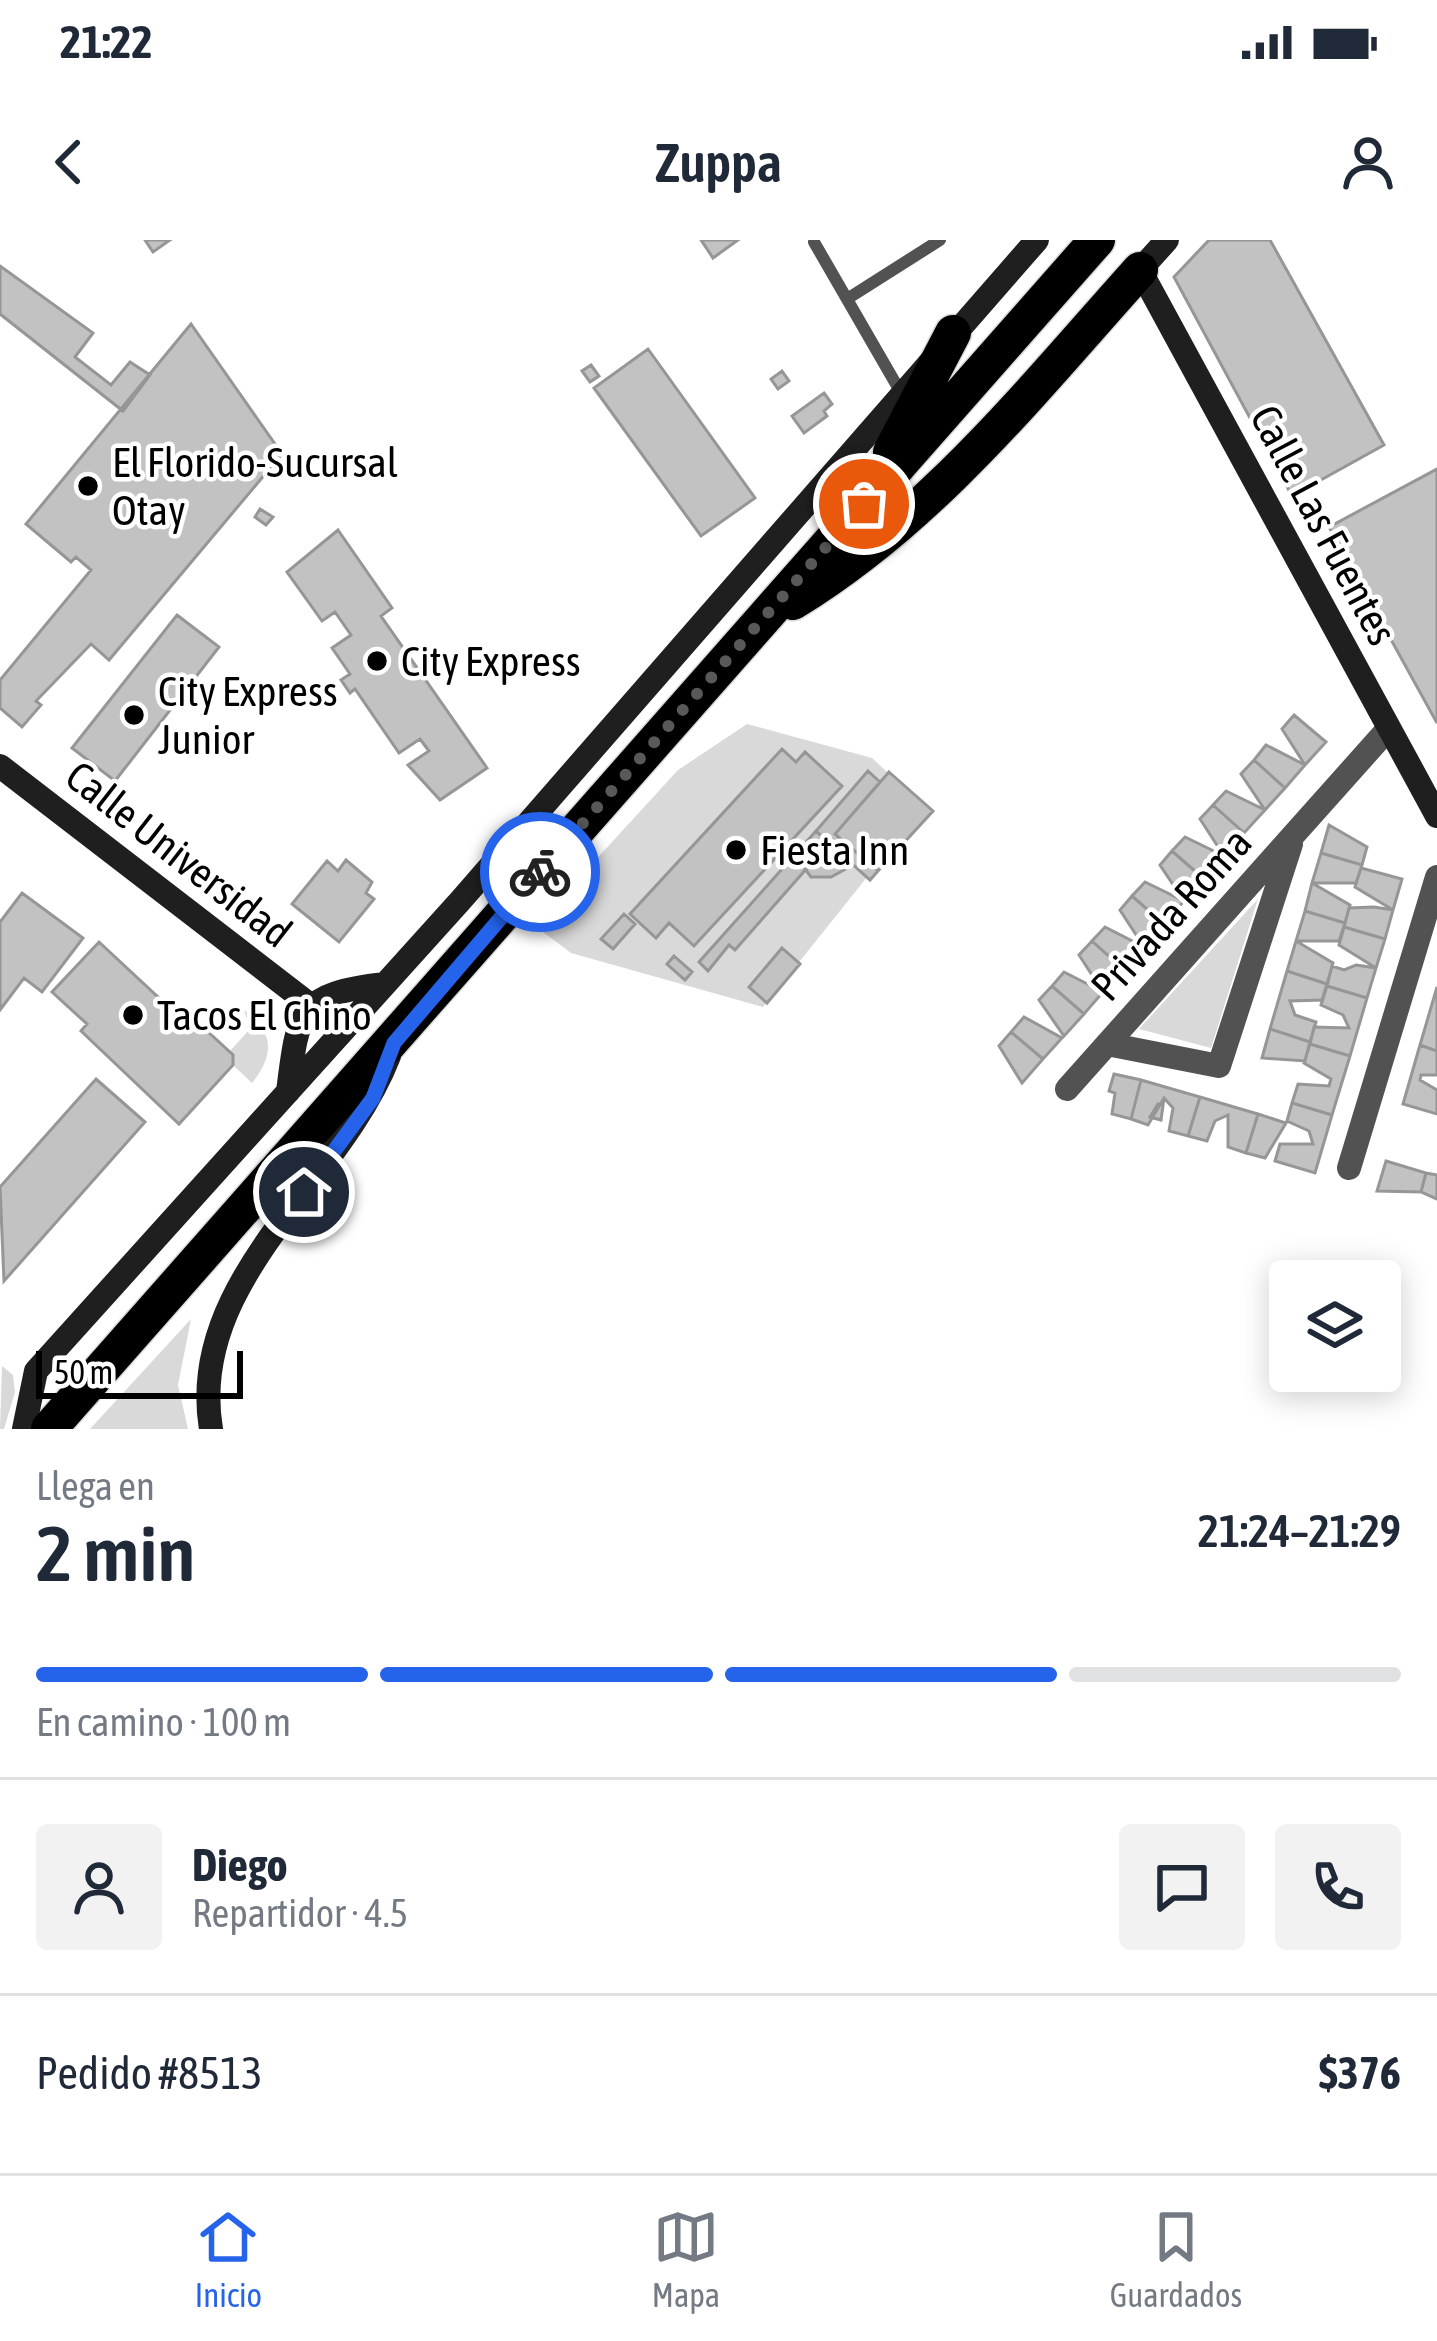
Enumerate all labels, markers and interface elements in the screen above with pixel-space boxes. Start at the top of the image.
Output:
text: 21:22 [60,16,153,68]
icon: back [36,129,102,195]
icon: person [1335,129,1401,195]
text: Zuppa [655,132,782,193]
street label: Calle Las Fuentes [1241,398,1407,652]
place label: El Florido-Sucursal Otay [112,438,398,534]
pin [813,453,915,555]
icon: bag [831,471,897,537]
marker: El Florido-Sucursal Otay [75,473,101,499]
place label: City Express [401,637,581,685]
marker: City Express [364,648,390,674]
place label: City Express Junior [158,667,338,763]
marker: City Express Junior [121,702,147,728]
street label: Calle Universidad [57,751,301,957]
courier [480,812,600,932]
street label: Privada Roma [1081,818,1261,1010]
place label: Fiesta Inn [760,826,909,874]
marker: Fiesta Inn [723,837,749,863]
icon: bike [507,839,573,905]
place label: Tacos El Chino [157,991,372,1039]
marker: Tacos El Chino [120,1002,146,1028]
pin [253,1141,355,1243]
icon: home [271,1159,337,1225]
map controls [1269,1260,1401,1392]
button: layers [1269,1260,1401,1392]
scale bar [36,1345,243,1398]
text: 50 m [54,1353,113,1391]
text: Llega en [36,1464,155,1508]
text: 21:24–21:29 [1198,1505,1401,1557]
text: 2 min [36,1508,195,1598]
text: En camino · 100 m [36,1700,291,1744]
button: person [36,1824,162,1950]
button: chat [1119,1824,1245,1950]
button: phone [1275,1824,1401,1950]
text: Diego [192,1839,288,1891]
text: Repartidor · 4.5 [192,1891,408,1935]
text: Pedido #8513 [36,2047,263,2099]
text: $376 [1319,2047,1401,2099]
tab: Inicio [195,2204,262,2314]
tab: Mapa [652,2204,720,2314]
tab: Guardados [1110,2204,1242,2314]

